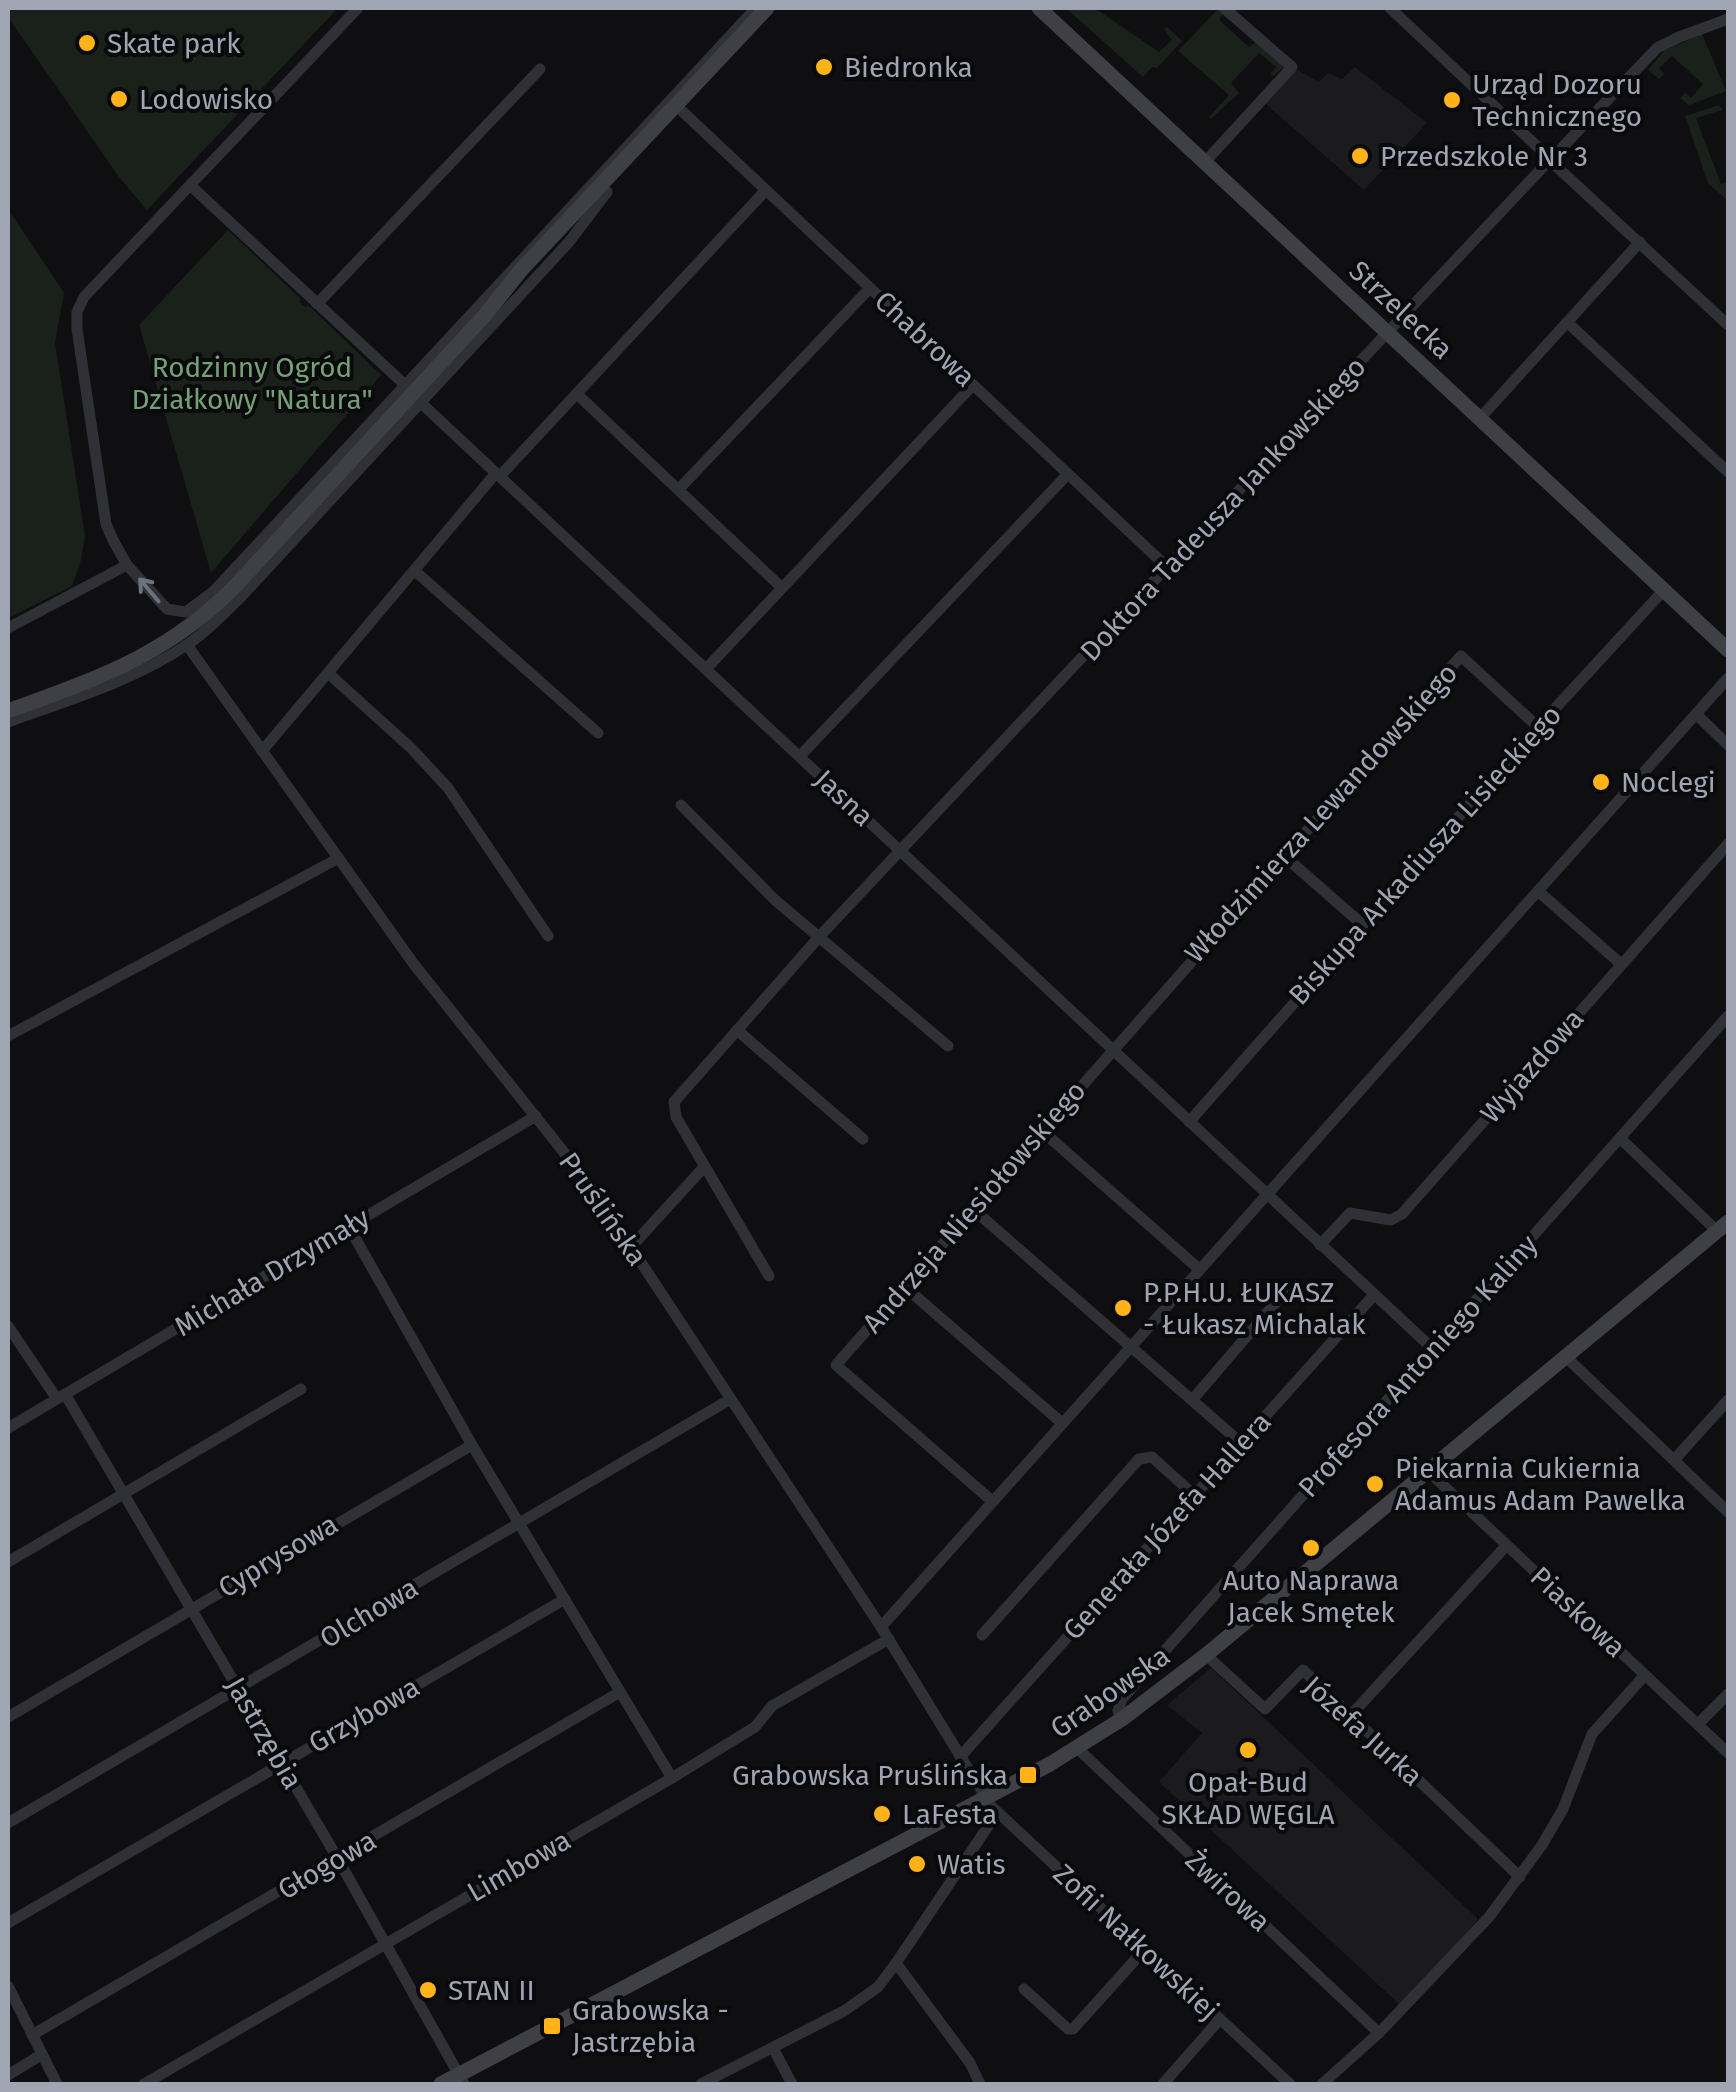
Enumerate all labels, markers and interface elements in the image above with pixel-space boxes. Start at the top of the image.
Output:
place label: Skate park [107,27,241,60]
marker: Skate park [76,32,98,54]
place label: Biedronka [844,51,973,84]
marker: Biedronka [813,56,835,78]
place label: Urząd Dozoru Technicznego [1472,68,1642,133]
place label: Lodowisko [139,83,273,116]
marker: Lodowisko [108,88,130,110]
marker: Urząd Dozoru Technicznego [1441,89,1463,111]
place label: Przedszkole Nr 3 [1380,140,1588,173]
marker: Przedszkole Nr 3 [1349,145,1371,167]
street label: Strzelecka [1343,254,1459,366]
street label: Chabrowa [868,284,982,394]
street label: Doktora Tadeusza Jankowskiego [1073,350,1373,668]
park label: Rodzinny Ogród Działkowy "Natura" [131,351,373,416]
one-way arrow [138,578,160,604]
street label: Włodzimierza Lewandowskiego [1178,657,1464,969]
street label: Biskupa Arkadiusza Lisieckiego [1282,699,1568,1011]
street label: Jasna [808,763,880,833]
place label: Noclegi [1621,766,1716,799]
marker: Noclegi [1590,771,1612,793]
street label: Wyjazdowa [1474,1002,1590,1130]
street label: Andrzeja Niesiołowskiego [856,1074,1092,1340]
street label: Pruślińska [552,1146,654,1272]
street label: Michała Drzymały [169,1201,376,1343]
street label: Profesora Antoniego Kaliny [1291,1228,1545,1504]
place label: P.P.H.U. ŁUKASZ - Łukasz Michalak [1143,1276,1366,1341]
marker: P.P.H.U. ŁUKASZ - Łukasz Michalak [1112,1297,1134,1319]
street label: Generała Józefa Hallera [1056,1406,1278,1646]
place label: Piekarnia Cukiernia Adamus Adam Pawelka [1395,1452,1686,1517]
marker: Piekarnia Cukiernia Adamus Adam Pawelka [1364,1473,1386,1495]
street label: Cyprysowa [212,1507,344,1605]
marker: Auto Naprawa Jacek Smętek [1300,1537,1322,1559]
street label: Piaskowa [1524,1560,1632,1664]
place label: Auto Naprawa Jacek Smętek [1223,1564,1399,1629]
street label: Olchowa [314,1571,424,1655]
street label: Grabowska [1044,1639,1176,1745]
street label: Józefa Jurka [1297,1669,1429,1793]
street label: Grzybowa [303,1670,425,1760]
street label: Jastrzębia [219,1671,309,1795]
marker: Opał-Bud SKŁAD WĘGLA [1237,1739,1259,1761]
place label: Grabowska Pruślińska [732,1759,1008,1792]
marker: Grabowska Pruślińska [1017,1764,1039,1786]
place label: Opał-Bud SKŁAD WĘGLA [1161,1766,1335,1831]
place label: LaFesta [902,1798,997,1831]
marker: LaFesta [871,1803,893,1825]
street label: Limbowa [461,1823,577,1909]
street label: Głogowa [272,1824,382,1906]
street label: Żwirowa [1179,1844,1277,1938]
place label: Watis [937,1848,1006,1881]
marker: Watis [906,1853,928,1875]
street label: Zofii Nałkowskiej [1047,1857,1225,2027]
place label: STAN II [448,1974,535,2007]
marker: STAN II [417,1979,439,2001]
place label: Grabowska - Jastrzębia [572,1994,729,2059]
marker: Grabowska - Jastrzębia [541,2015,563,2037]

